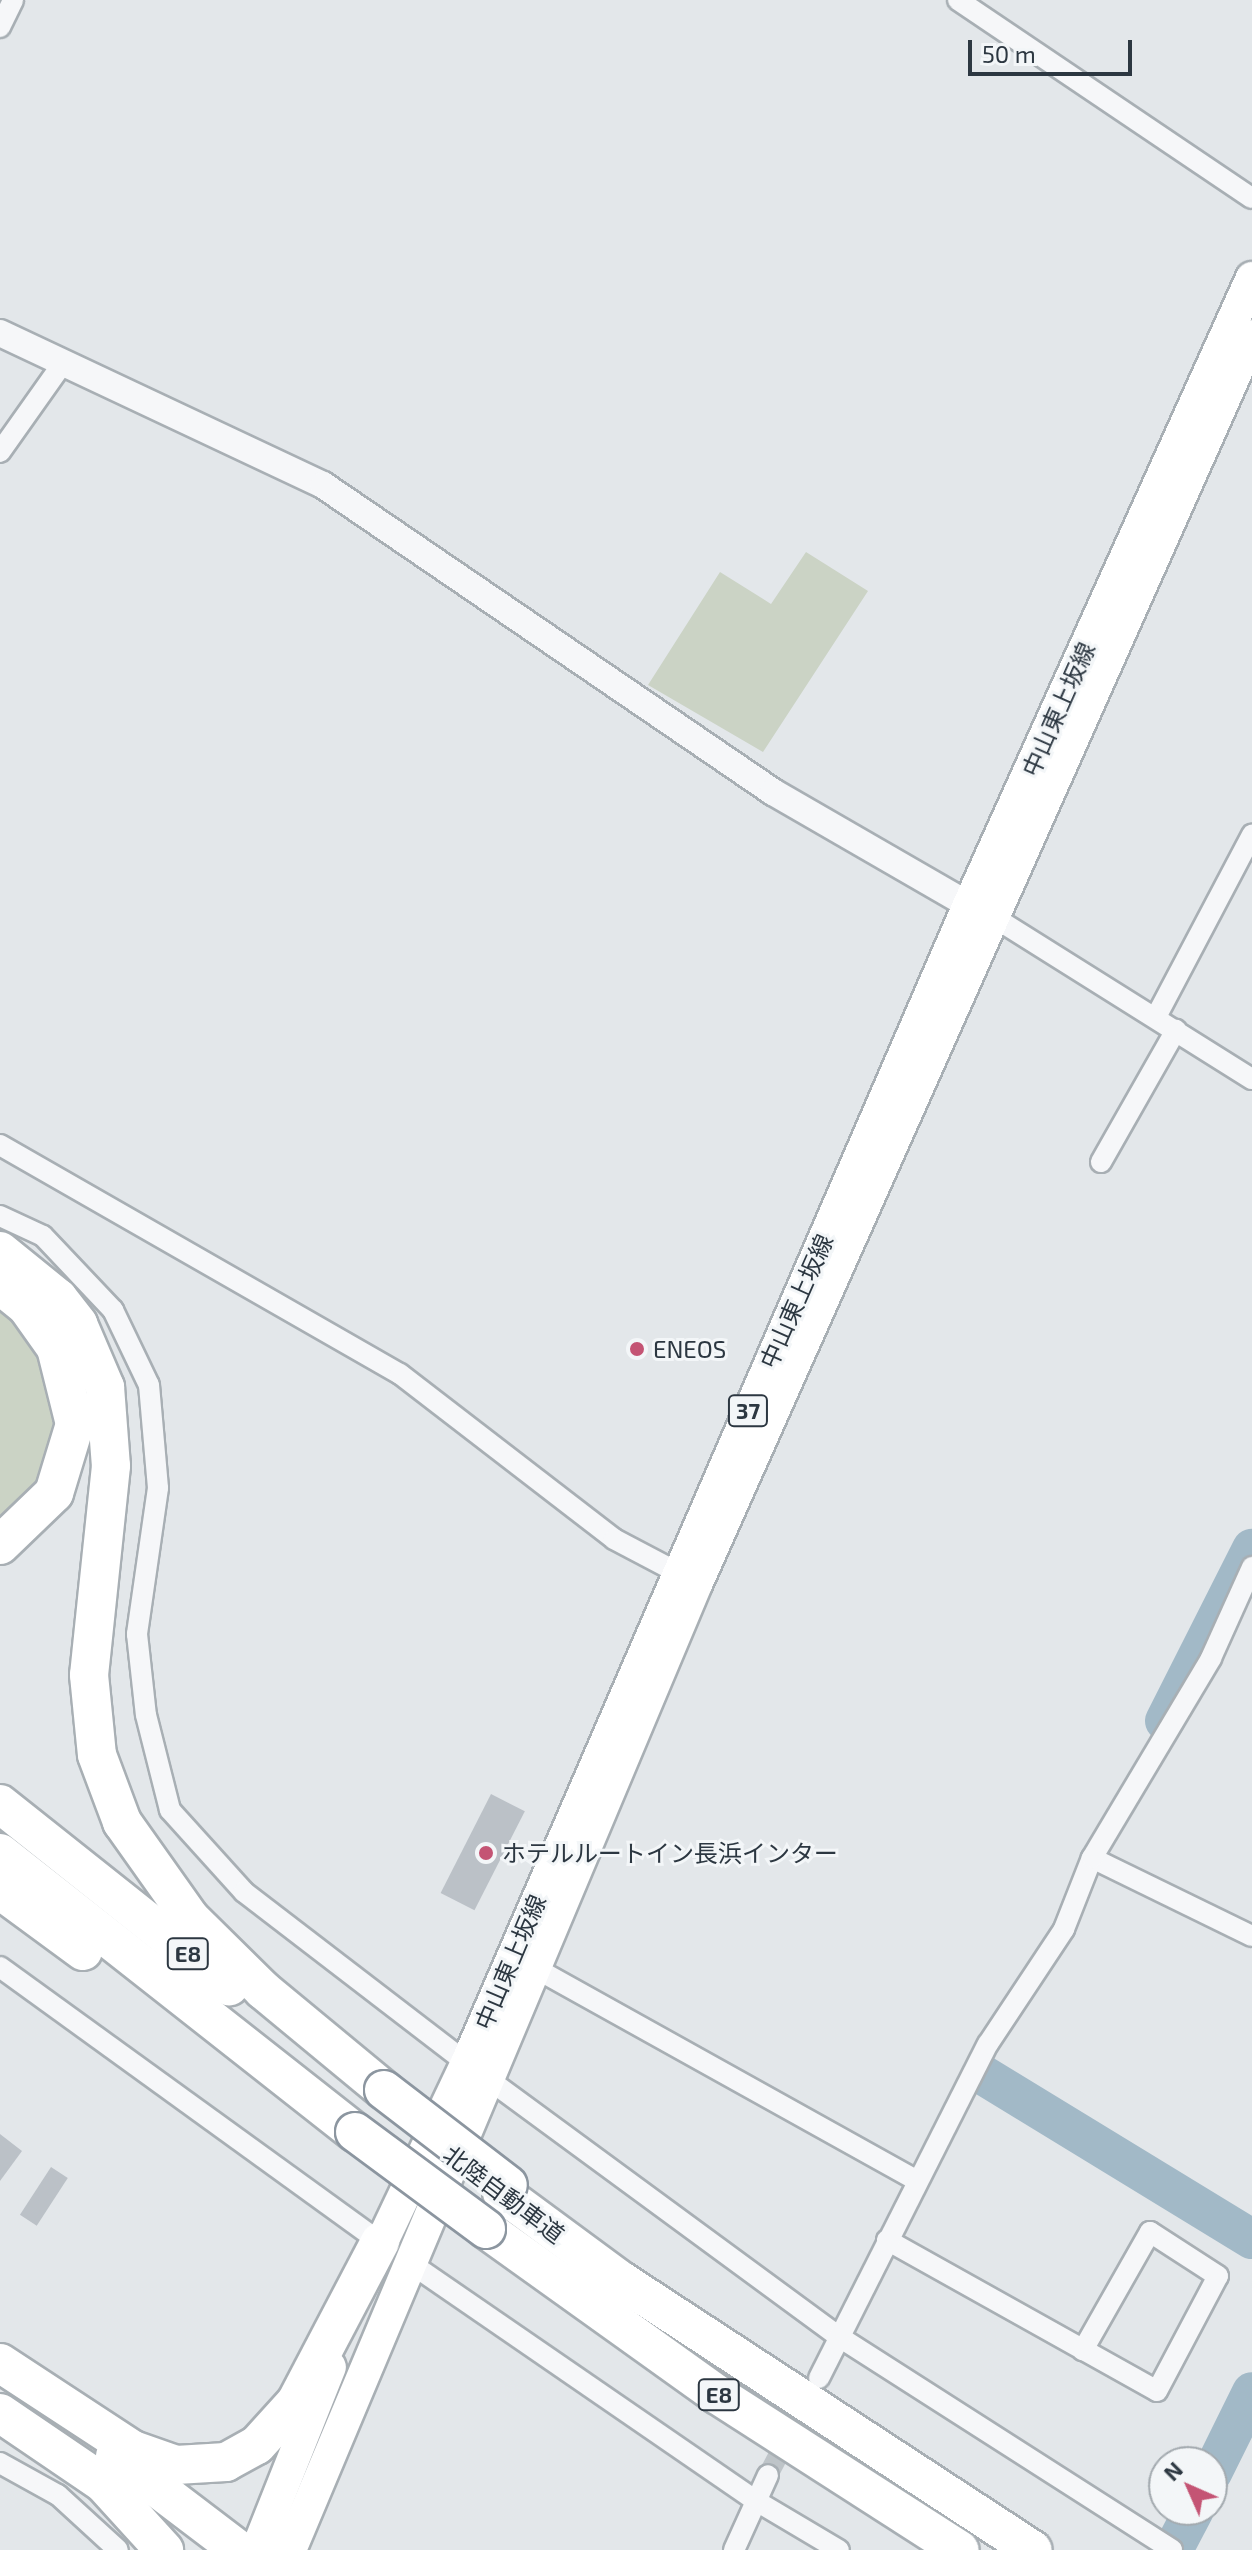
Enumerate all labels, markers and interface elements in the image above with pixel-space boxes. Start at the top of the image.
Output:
scale bar [972,24,1136,74]
text: 50 m [982,39,1036,68]
street label: 中山東上坂線 [1016,637,1100,781]
street label: 中山東上坂線 [754,1229,838,1373]
place label: ENEOS [653,1335,726,1363]
marker: ENEOS [628,1340,646,1358]
road number: 37 [726,1393,770,1429]
place label: ホテルルートイン長浜インター [502,1839,838,1867]
marker: ホテルルートイン長浜インター [477,1844,495,1862]
street label: 中山東上坂線 [469,1890,551,2034]
road number: E8 [166,1936,210,1972]
street label: 北陸自動車道 [438,2139,570,2249]
road number: E8 [697,2377,741,2413]
north arrow [1148,2446,1228,2526]
text: N [1158,2456,1187,2485]

